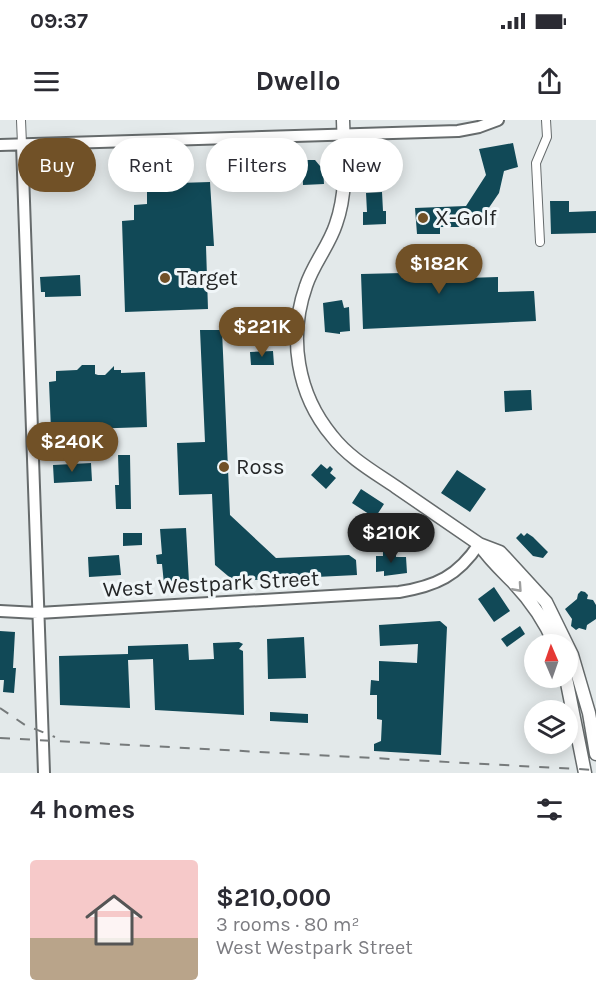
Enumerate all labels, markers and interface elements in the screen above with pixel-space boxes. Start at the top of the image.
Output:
text: 09:37 [30,8,88,34]
icon: menu [30,65,63,98]
text: Dwello [255,65,341,97]
icon: share [533,65,566,98]
chip: Buy [18,138,96,192]
chip: Rent [108,138,194,192]
chip: Filters [206,138,308,192]
chip: New [320,138,403,192]
place label: X-Golf [435,205,497,231]
marker: X-Golf [416,211,430,225]
pin: $182K [397,244,481,295]
text: $182K [409,252,469,275]
place label: Target [177,265,238,291]
marker: Target [158,271,172,285]
pin: $221K [220,307,304,358]
text: $221K [233,315,291,338]
pin: $240K [30,422,114,473]
text: $240K [40,430,104,453]
place label: Ross [236,454,285,480]
marker: Ross [217,460,231,474]
pin: $210K [349,513,433,564]
text: $210K [362,521,420,544]
street label: West Westpark Street [102,565,320,603]
one-way arrow [510,580,521,591]
north arrow [524,634,578,688]
map controls [524,634,578,754]
button: layers [524,700,578,754]
icon: filters [533,793,566,826]
text: 4 homes [30,794,135,825]
text: $210,000 [216,882,331,913]
icon: home [78,884,150,956]
text: 3 rooms · 80 m² [216,913,360,936]
text: West Westpark Street [216,936,413,959]

